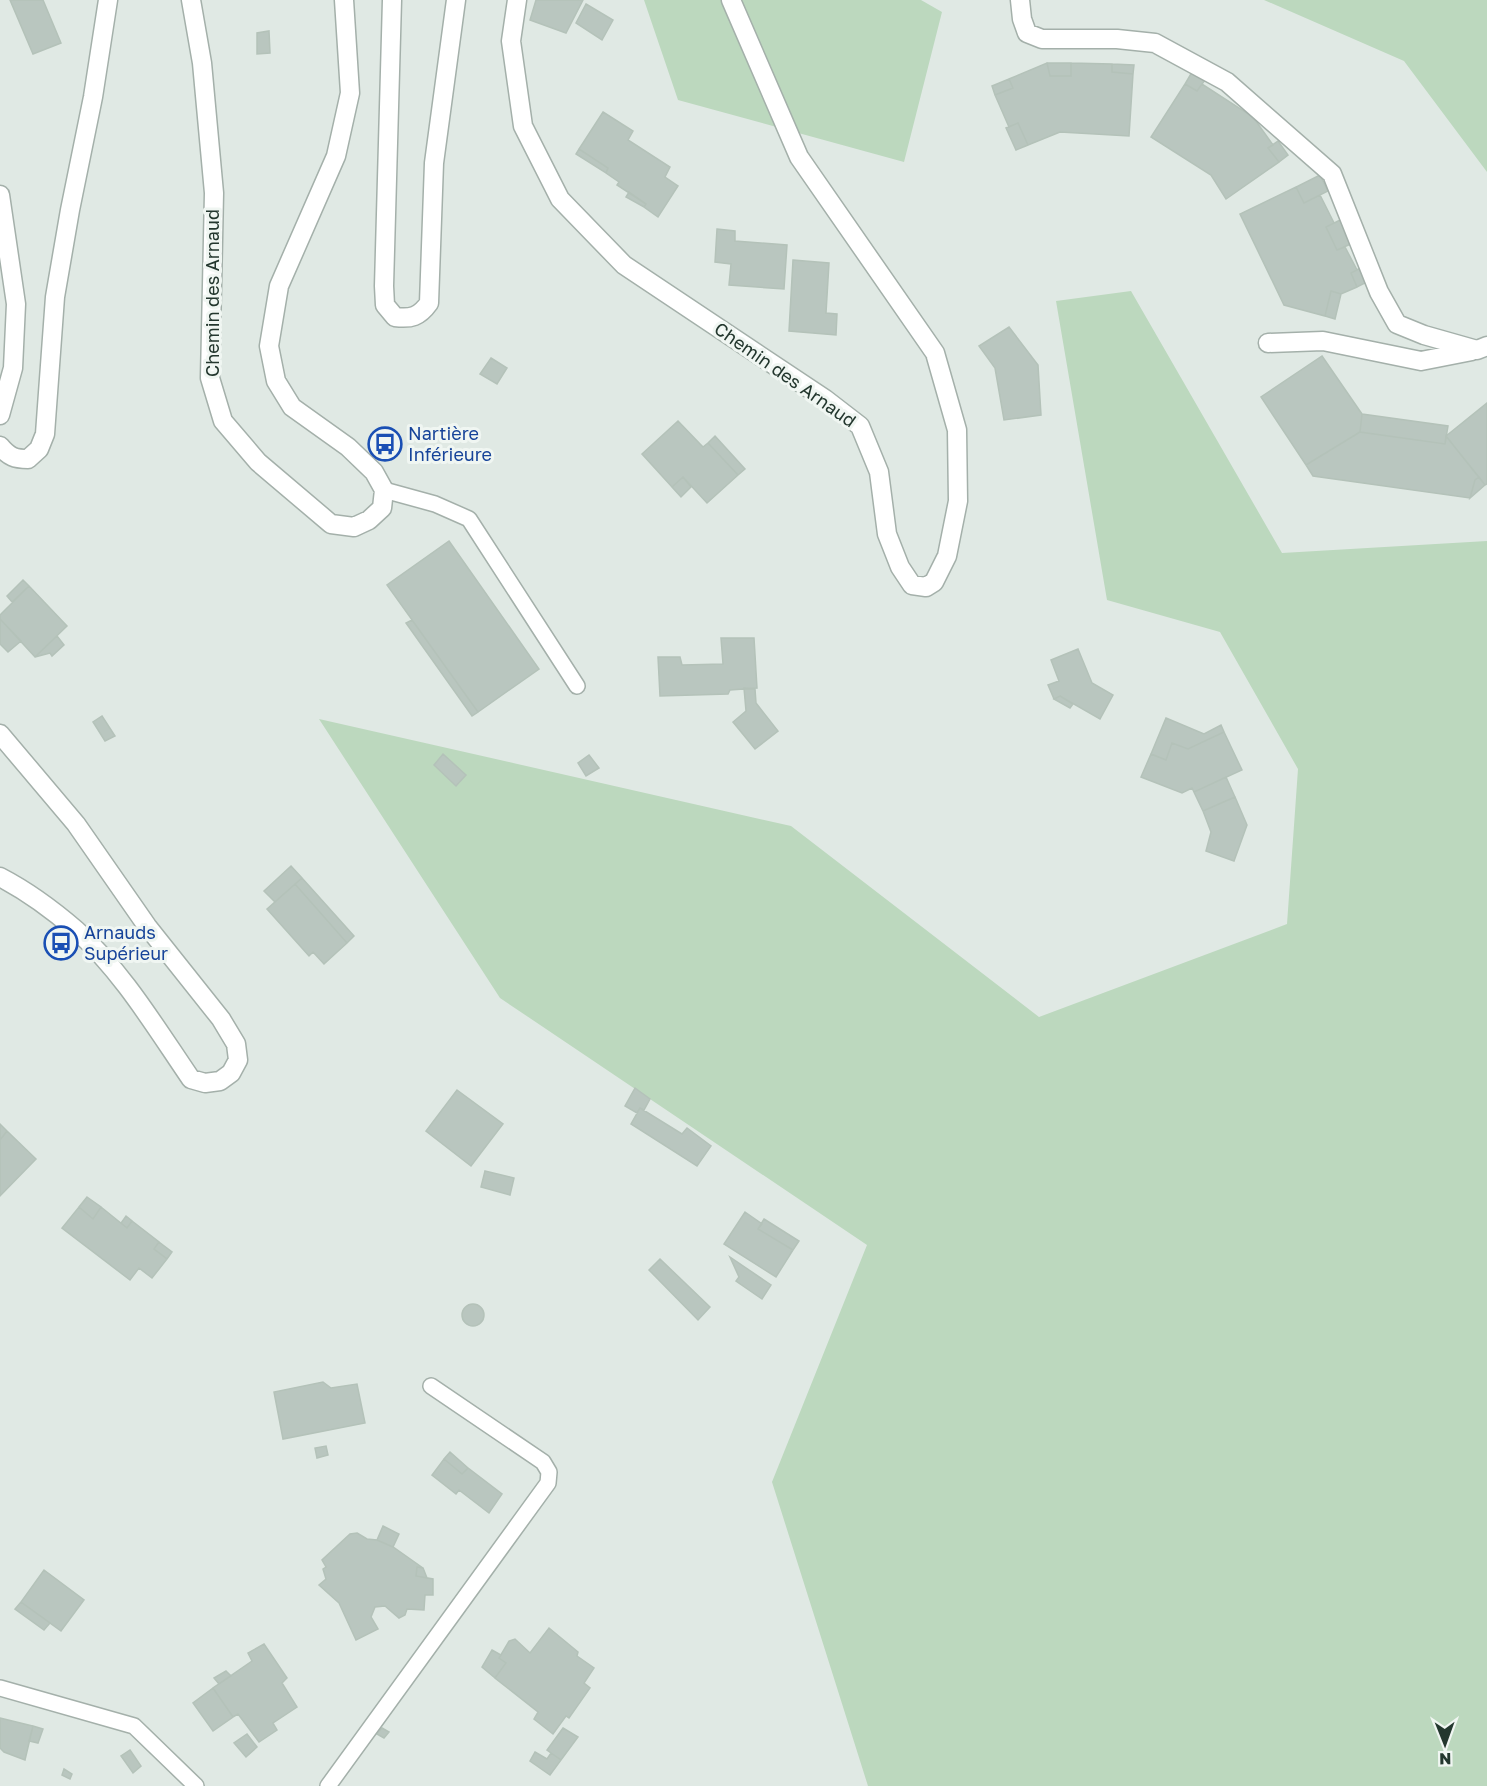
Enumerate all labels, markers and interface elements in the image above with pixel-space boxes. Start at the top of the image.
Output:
street label: Chemin des Arnaud [201,209,223,377]
street label: Chemin des Arnaud [710,317,861,431]
place label: Nartière Inférieure [408,422,492,465]
bus stop icon: Nartière Inférieure [367,426,403,462]
place label: Arnauds Supérieur [84,921,168,964]
bus stop icon: Arnauds Supérieur [43,925,79,961]
north arrow [1415,1714,1475,1774]
text: N [1439,1749,1452,1769]

